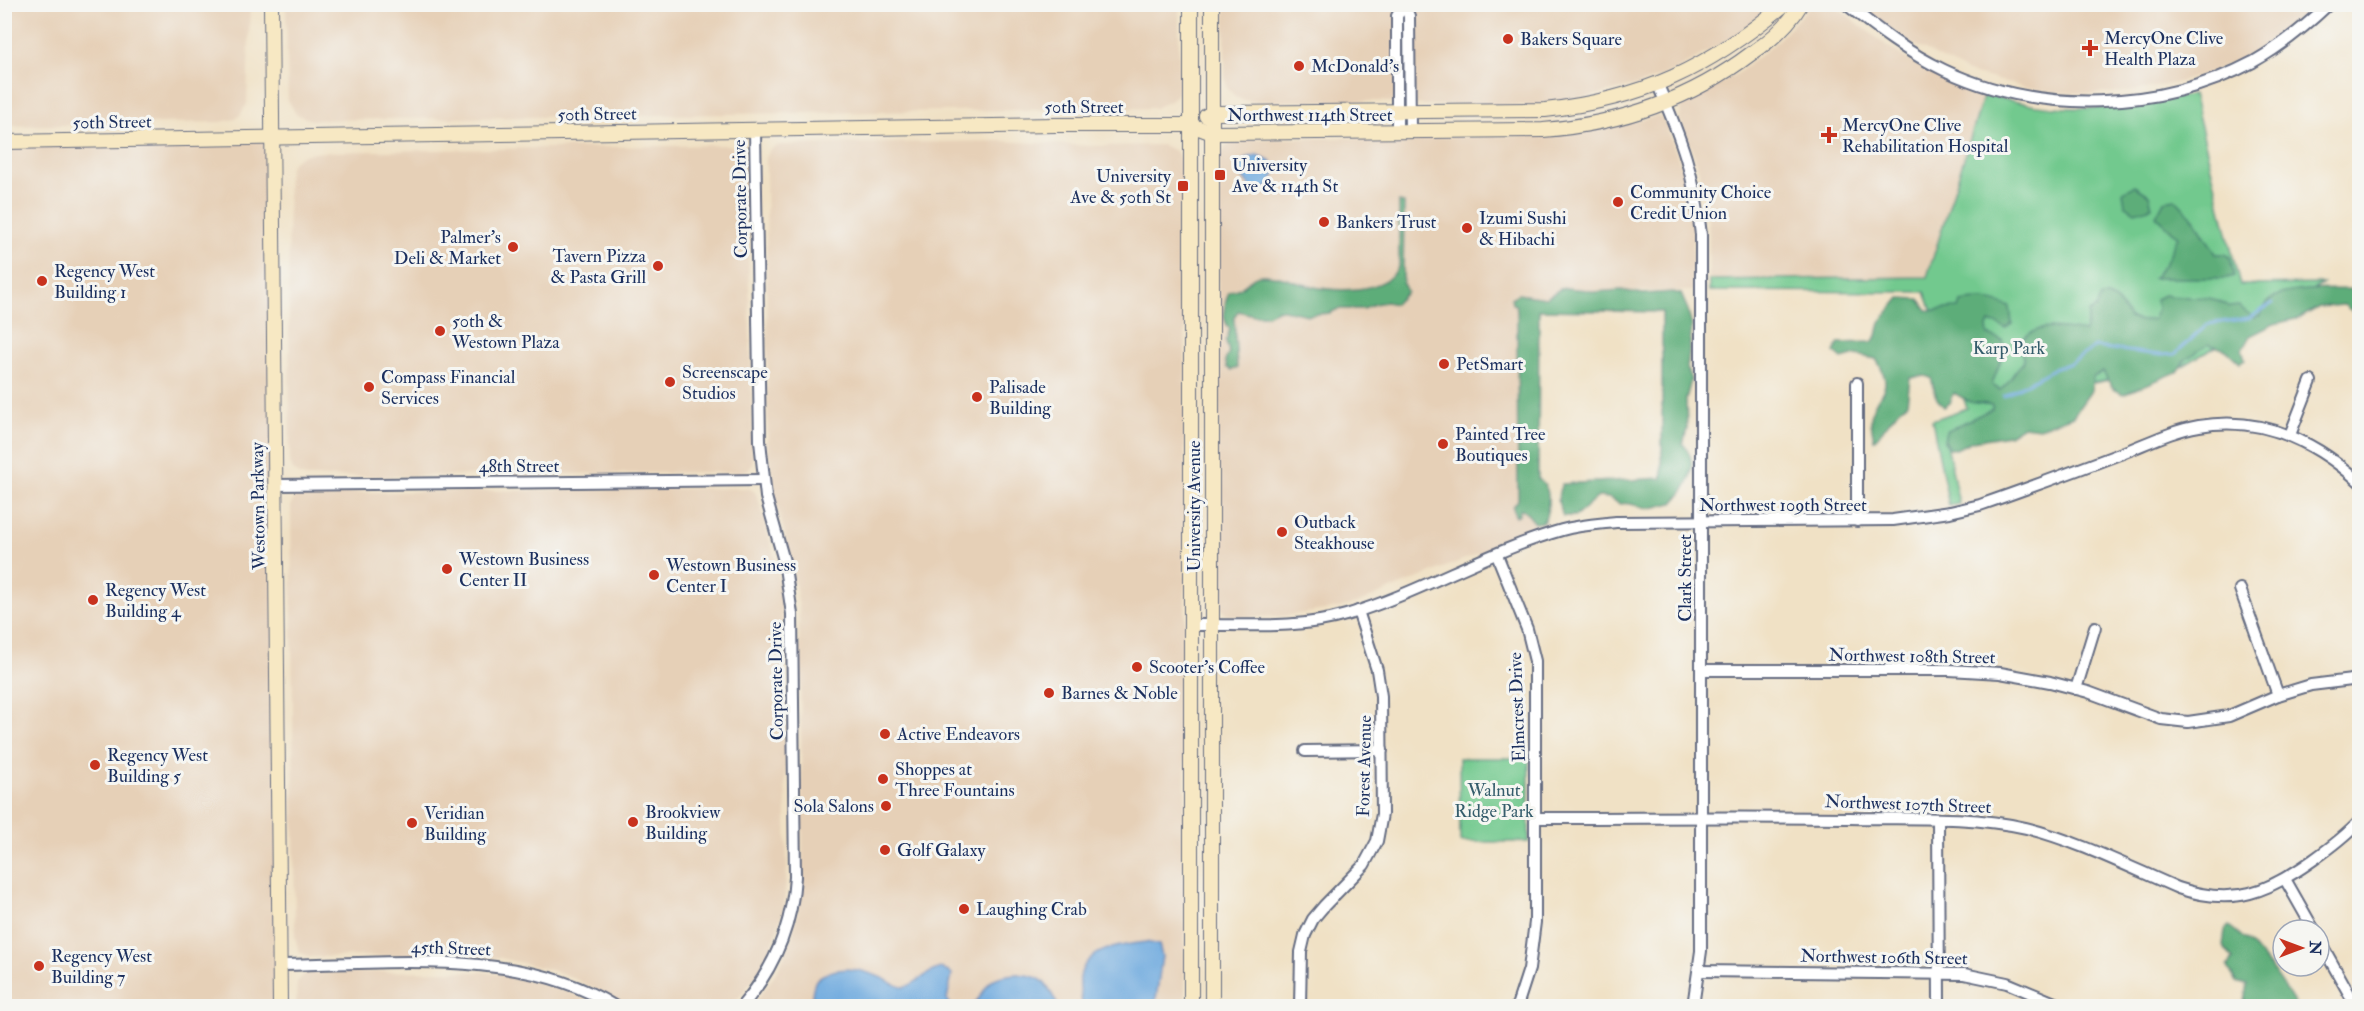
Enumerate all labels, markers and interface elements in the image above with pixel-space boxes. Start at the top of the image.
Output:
place label: MercyOne Clive Health Plaza [2104,27,2224,71]
place label: Bakers Square [1520,28,1623,51]
marker: Bakers Square [1501,32,1515,46]
marker: MercyOne Clive Health Plaza [2081,39,2099,57]
place label: McDonald's [1311,55,1399,78]
marker: McDonald's [1292,59,1306,73]
street label: 50th Street [1044,96,1124,119]
street label: 50th Street [557,102,637,127]
street label: Northwest 114th Street [1227,104,1393,127]
street label: 50th Street [72,110,152,135]
place label: MercyOne Clive Rehabilitation Hospital [1842,114,2009,158]
marker: MercyOne Clive Rehabilitation Hospital [1820,126,1838,144]
street label: Corporate Drive [728,139,753,259]
place label: University Ave & 114th St [1231,154,1338,198]
place label: University Ave & 50th St [1069,165,1172,209]
marker: University Ave & 114th St [1213,168,1227,182]
marker: University Ave & 50th St [1176,179,1190,193]
place label: Community Choice Credit Union [1630,181,1772,225]
marker: Community Choice Credit Union [1611,195,1625,209]
place label: Izumi Sushi & Hibachi [1479,207,1567,251]
place label: Bankers Trust [1336,211,1437,234]
marker: Bankers Trust [1317,215,1331,229]
marker: Izumi Sushi & Hibachi [1460,221,1474,235]
place label: Palmer's Deli & Market [394,226,501,270]
marker: Palmer's Deli & Market [506,240,520,254]
place label: Tavern Pizza & Pasta Grill [551,245,647,289]
marker: Tavern Pizza & Pasta Grill [651,259,665,273]
place label: Regency West Building 1 [54,260,155,304]
marker: Regency West Building 1 [35,274,49,288]
place label: 50th & Westown Plaza [451,310,560,354]
marker: 50th & Westown Plaza [433,324,447,338]
park label: Karp Park [1973,337,2046,360]
place label: PetSmart [1456,353,1523,376]
marker: PetSmart [1437,357,1451,371]
place label: Screenscape Studios [682,361,768,405]
place label: Compass Financial Services [381,366,516,410]
marker: Screenscape Studios [663,375,677,389]
place label: Palisade Building [989,376,1052,420]
marker: Compass Financial Services [362,380,376,394]
marker: Palisade Building [970,390,984,404]
place label: Painted Tree Boutiques [1455,423,1546,467]
marker: Painted Tree Boutiques [1436,437,1450,451]
street label: University Avenue [1183,440,1206,571]
street label: Westown Parkway [246,441,271,571]
street label: 48th Street [479,455,559,478]
street label: Northwest 109th Street [1699,494,1867,517]
place label: Outback Steakhouse [1294,511,1375,555]
marker: Outback Steakhouse [1275,525,1289,539]
street label: Clark Street [1674,534,1697,622]
place label: Westown Business Center II [458,548,589,592]
place label: Westown Business Center I [665,554,796,598]
marker: Westown Business Center II [440,562,454,576]
marker: Westown Business Center I [647,568,661,582]
place label: Regency West Building 4 [105,579,206,623]
marker: Regency West Building 4 [86,593,100,607]
street label: Corporate Drive [764,621,789,741]
street label: Northwest 108th Street [1828,644,1996,669]
street label: Elmcrest Drive [1504,651,1531,762]
place label: Scooter's Coffee [1149,656,1266,679]
marker: Scooter's Coffee [1130,660,1144,674]
place label: Barnes & Noble [1061,682,1178,705]
marker: Barnes & Noble [1042,686,1056,700]
street label: Forest Avenue [1352,715,1377,817]
place label: Active Endeavors [896,723,1020,746]
marker: Active Endeavors [878,727,892,741]
place label: Regency West Building 5 [107,744,208,788]
marker: Regency West Building 5 [88,758,102,772]
place label: Shoppes at Three Fountains [895,758,1015,802]
marker: Shoppes at Three Fountains [876,772,890,786]
park label: Walnut Ridge Park [1454,779,1534,823]
street label: Northwest 107th Street [1824,790,1992,819]
place label: Sola Salons [794,795,874,818]
marker: Sola Salons [879,799,893,813]
place label: Brookview Building [645,801,721,845]
place label: Veridian Building [424,802,487,846]
marker: Brookview Building [626,815,640,829]
marker: Veridian Building [405,816,419,830]
place label: Golf Galaxy [897,839,986,862]
marker: Golf Galaxy [878,843,892,857]
place label: Laughing Crab [976,898,1087,921]
marker: Laughing Crab [957,902,971,916]
north arrow [2271,918,2331,978]
street label: 45th Street [411,936,492,961]
text: N [2305,940,2325,956]
place label: Regency West Building 7 [51,945,152,989]
street label: Northwest 106th Street [1800,945,1968,970]
marker: Regency West Building 7 [32,959,46,973]

